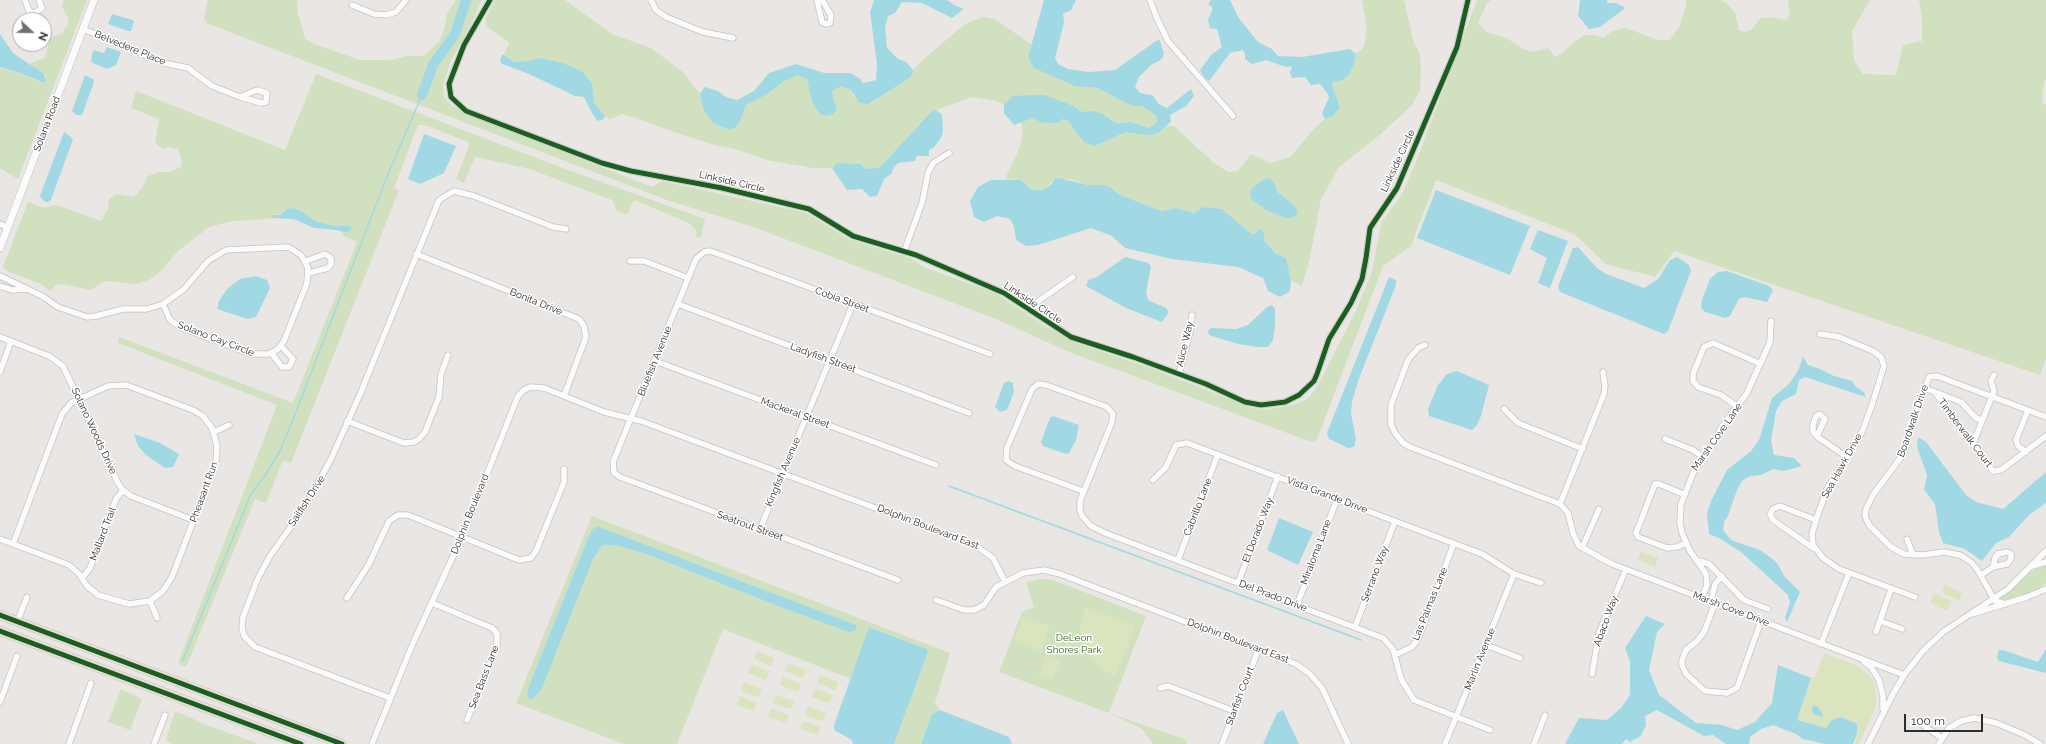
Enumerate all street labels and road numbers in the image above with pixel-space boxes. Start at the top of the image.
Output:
street label: Belvedere Place [93,28,167,68]
street label: Solana Road [31,95,63,153]
street label: Linkside Circle [1378,128,1418,194]
street label: Linkside Circle [698,169,766,195]
street label: Linkside Circle [1002,280,1064,326]
street label: Cobia Street [813,285,871,315]
street label: Bonita Drive [508,286,564,318]
street label: Solano Cay Circle [176,319,256,359]
street label: Alice Way [1174,320,1196,368]
street label: Bluefish Avenue [635,324,675,398]
street label: Ladyfish Street [789,341,857,375]
street label: Boardwalk Drive [1895,383,1931,459]
street label: Solano Woods Drive [69,386,119,476]
street label: Mackeral Street [759,395,831,431]
street label: Timberwalk Court [1935,396,1995,470]
street label: Marsh Cove Lane [1689,401,1745,473]
street label: Sea Hawk Drive [1819,431,1865,501]
street label: Kingfish Avenue [763,436,803,508]
street label: Pheasant Run [187,460,221,524]
street label: Dolphin Boulevard [448,472,492,556]
street label: Sailfish Drive [286,473,328,529]
street label: Vista Grande Drive [1285,474,1369,516]
street label: Cabrillo Lane [1181,476,1215,538]
street label: El Dorado Way [1240,496,1276,564]
street label: Dolphin Boulevard East [876,502,980,552]
street label: Mallard Trail [87,506,119,562]
street label: Seatrout Street [715,508,785,544]
street label: Miraloma Lane [1298,518,1334,586]
street label: Serrano Way [1359,544,1391,604]
street label: Las Palmas Lane [1410,566,1450,642]
street label: Del Prado Drive [1237,577,1309,615]
street label: Marsh Cove Drive [1691,589,1771,629]
street label: Abaco Way [1591,594,1621,648]
street label: Dolphin Boulevard East [1186,616,1290,666]
street label: Marlin Avenue [1462,626,1498,692]
street label: Sea Bass Lane [466,643,502,711]
street label: Starfish Court [1223,665,1257,727]

